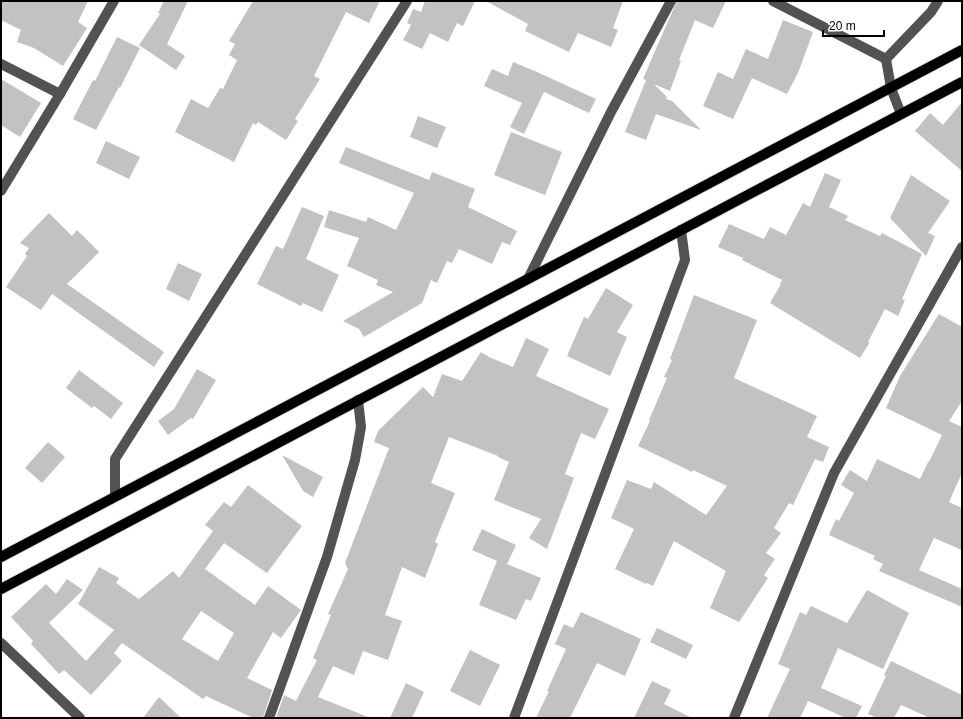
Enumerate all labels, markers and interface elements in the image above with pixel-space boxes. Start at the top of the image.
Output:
scale bar [823,12,884,38]
text: 20 m [829,19,856,33]

